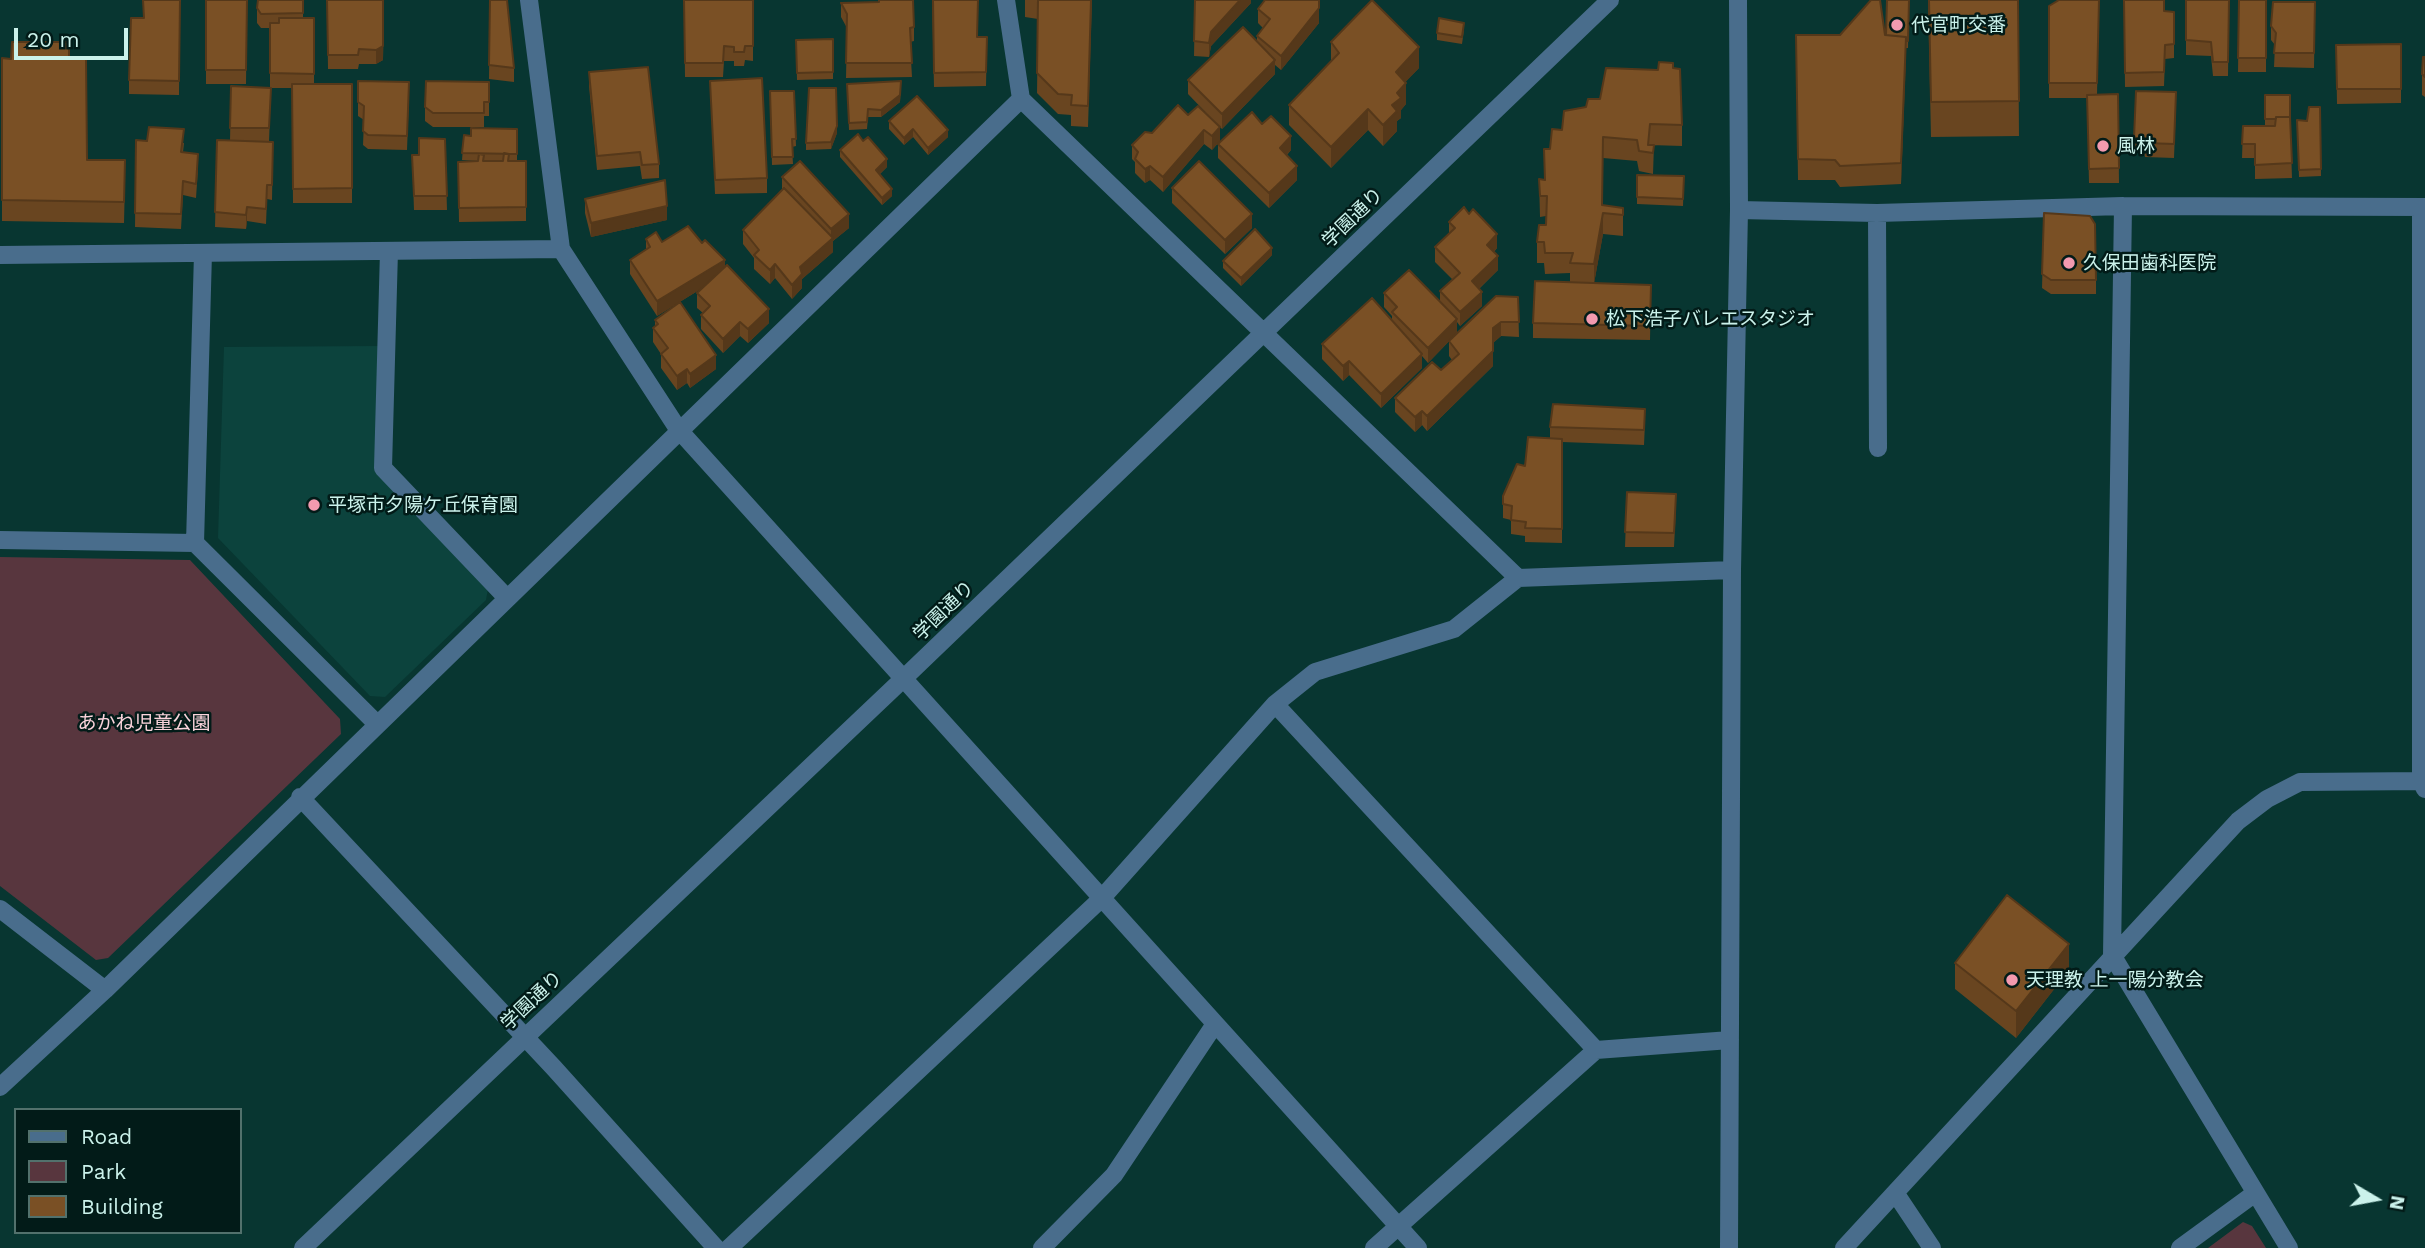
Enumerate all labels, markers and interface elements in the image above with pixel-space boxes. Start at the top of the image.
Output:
scale bar [18,14,131,58]
place label: 代官町交番 [1911,14,2006,36]
marker: 代官町交番 [1889,17,1905,33]
text: 20 m [27,27,79,52]
place label: 風林 [2117,135,2155,157]
marker: 風林 [2095,138,2111,154]
street label: 学園通り [1318,183,1388,253]
place label: 久保田歯科医院 [2083,252,2216,274]
marker: 久保田歯科医院 [2061,255,2077,271]
place label: 松下浩子バレエスタジオ [1606,308,1815,330]
marker: 松下浩子バレエスタジオ [1584,311,1600,327]
place label: 平塚市夕陽ケ丘保育園 [328,494,518,516]
marker: 平塚市夕陽ケ丘保育園 [306,497,322,513]
street label: 学園通り [909,576,979,646]
park label: あかね児童公園 [78,712,210,734]
street label: 学園通り [496,967,568,1035]
place label: 天理教 上一陽分教会 [2026,969,2203,991]
marker: 天理教 上一陽分教会 [2004,972,2020,988]
legend [14,1108,242,1234]
text: Road [81,1124,132,1149]
text: Park [81,1159,126,1184]
north arrow [2341,1164,2411,1234]
text: Building [81,1194,163,1219]
text: N [2385,1194,2410,1212]

